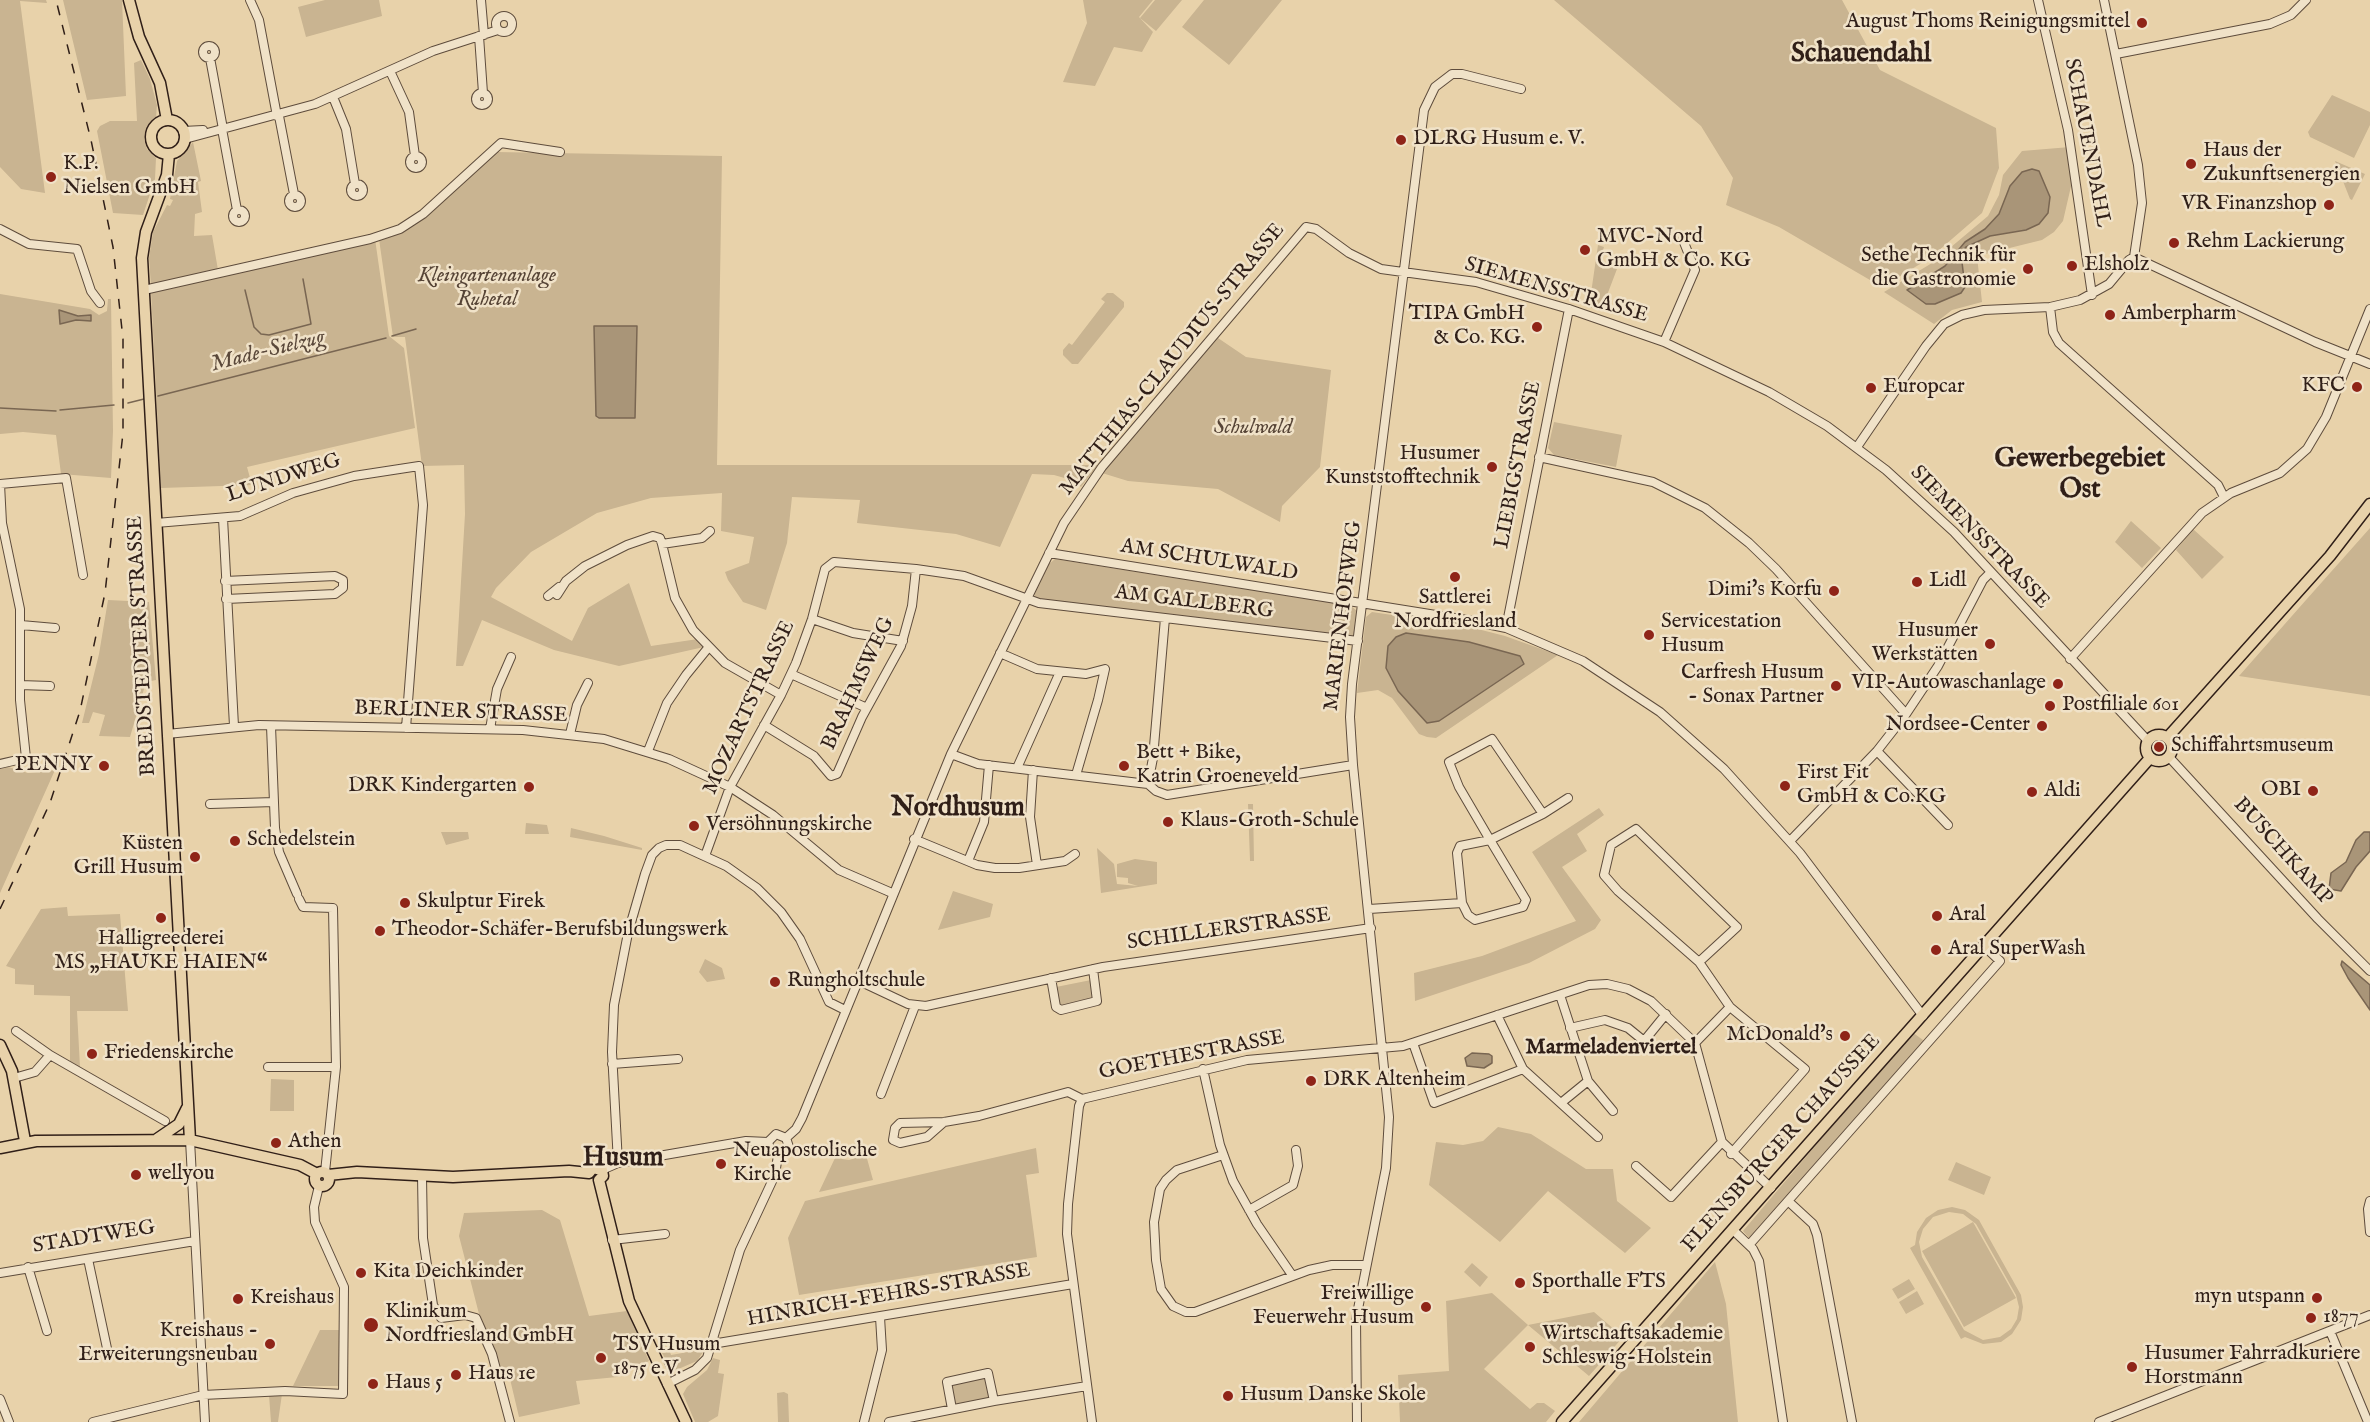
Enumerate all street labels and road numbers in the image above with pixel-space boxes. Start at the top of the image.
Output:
street label: SCHAUENDAHL [2057,57,2115,229]
street label: MATTHIAS-CLAUDIUS-STRASSE [1055,219,1291,501]
street label: SIEMENSSTRASSE [1461,253,1651,329]
street label: LIEBIGSTRASSE [1490,379,1548,551]
street label: LUNDWEG [224,449,344,509]
street label: SIEMENSSTRASSE [1904,461,2054,615]
street label: BREDSTEDTER STRASSE [124,515,162,777]
street label: MARIENHOFWEG [1320,520,1368,712]
street label: AM SCHULWALD [1118,535,1300,587]
street label: AM GALLBERG [1113,581,1275,625]
street label: BRAHMSWEG [817,614,901,754]
street label: MOZARTSTRASSE [699,617,801,799]
street label: BERLINER STRASSE [354,697,568,729]
street label: BUSCHKAMP [2227,793,2337,911]
street label: SCHILLERSTRASSE [1126,903,1332,957]
street label: GOETHESTRASSE [1097,1026,1287,1086]
street label: FLENSBURGER CHAUSSEE [1677,1030,1887,1258]
street label: STADTWEG [31,1216,157,1260]
street label: HINRICH-FEHRS-STRASSE [745,1259,1033,1333]

